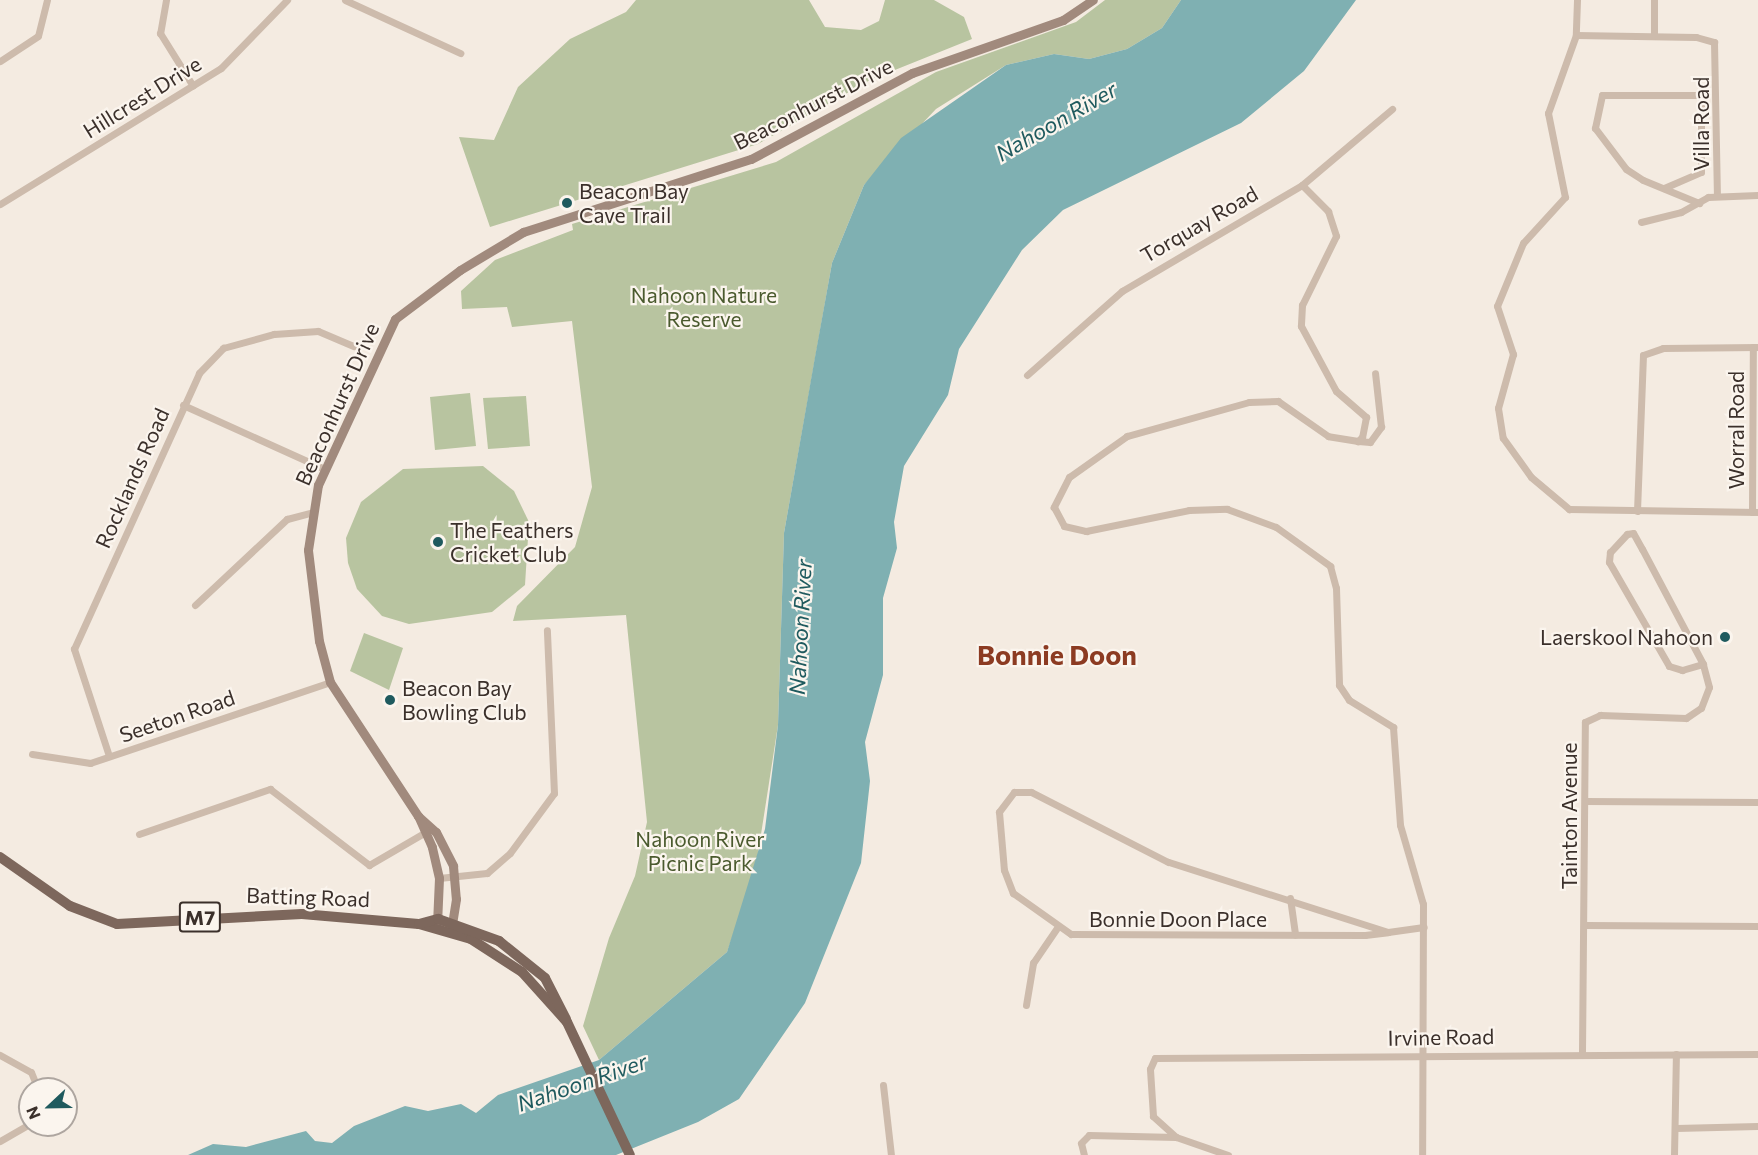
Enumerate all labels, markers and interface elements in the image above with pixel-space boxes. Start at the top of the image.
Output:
street label: Hillcrest Drive [78,51,206,143]
street label: Beaconhurst Drive [729,53,897,155]
water label: Nahoon River [991,76,1121,166]
street label: Villa Road [1688,77,1714,171]
place label: Beacon Bay Cave Trail [579,178,689,228]
street label: Torquay Road [1136,180,1262,268]
marker: Beacon Bay Cave Trail [560,196,574,210]
park label: Nahoon Nature Reserve [631,282,777,332]
street label: Beaconhurst Drive [290,319,384,489]
street label: Worral Road [1723,371,1749,489]
street label: Rocklands Road [90,404,174,552]
place label: The Feathers Cricket Club [450,517,574,567]
marker: The Feathers Cricket Club [431,535,445,549]
water label: Nahoon River [783,559,817,695]
place label: Laerskool Nahoon [1540,624,1713,650]
marker: Laerskool Nahoon [1718,630,1732,644]
district label: Bonnie Doon [977,639,1137,671]
place label: Beacon Bay Bowling Club [402,675,527,725]
street label: Seeton Road [116,684,238,748]
marker: Beacon Bay Bowling Club [383,693,397,707]
street label: Tainton Avenue [1556,742,1582,890]
park label: Nahoon River Picnic Park [635,826,765,876]
street label: Batting Road [246,882,370,912]
road number: M7 [178,900,222,934]
street label: Bonnie Doon Place [1089,906,1267,932]
street label: Irvine Road [1387,1023,1495,1051]
water label: Nahoon River [514,1047,650,1117]
north arrow [18,1077,78,1137]
text: N [22,1104,44,1122]

